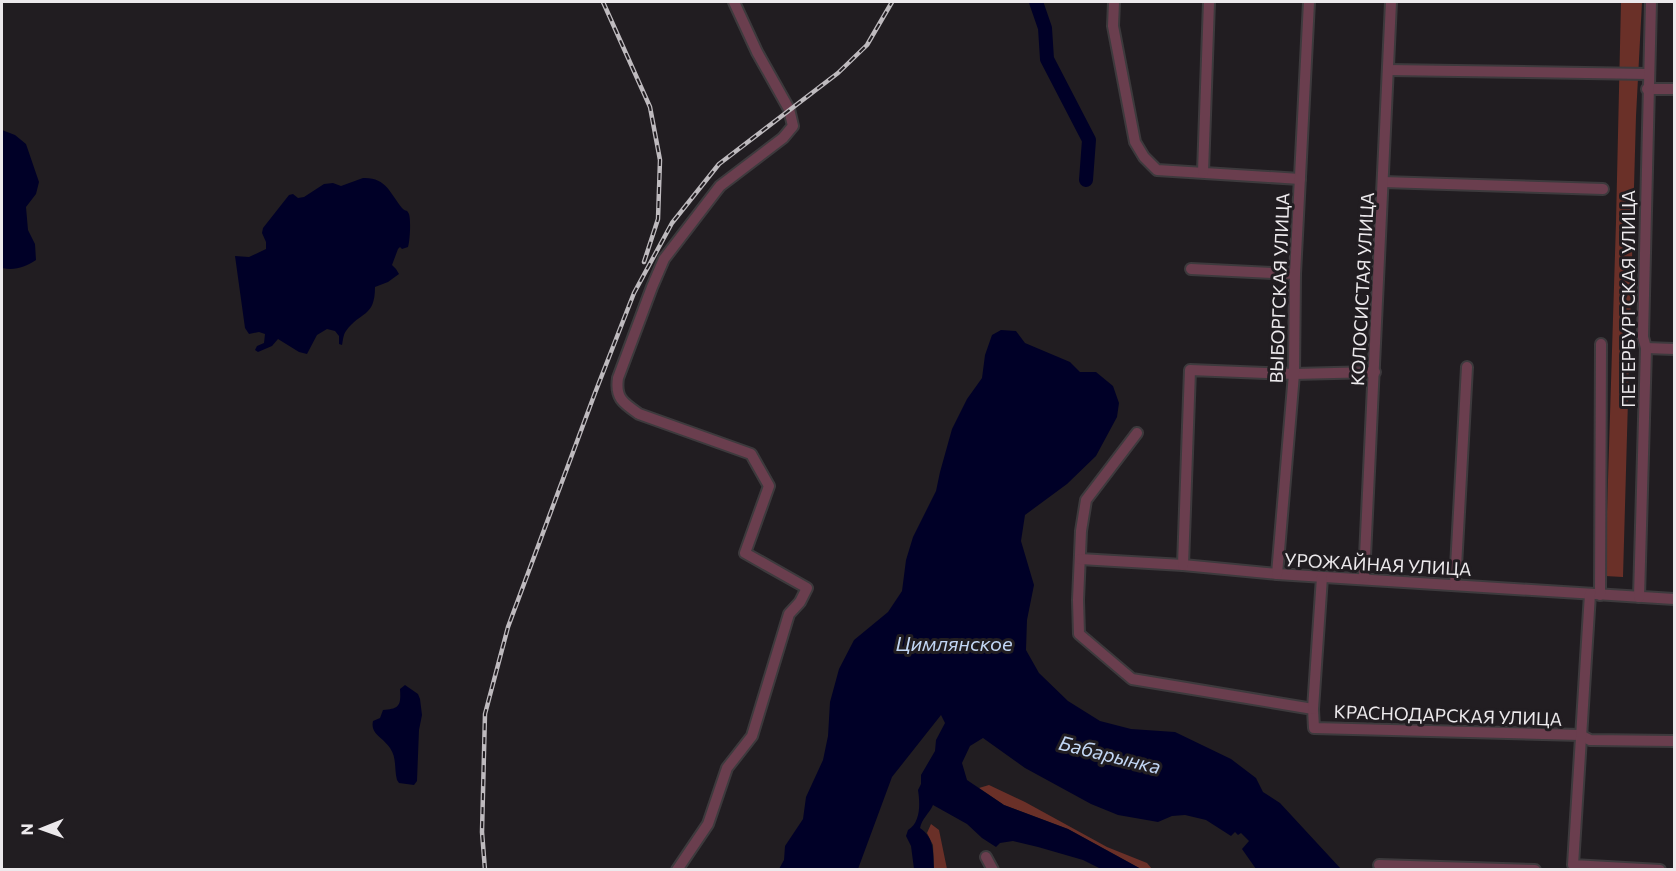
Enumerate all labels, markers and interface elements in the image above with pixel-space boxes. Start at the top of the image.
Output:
street label: ПЕТЕРБУРГСКАЯ УЛИЦА [1617,190,1639,408]
street label: ВЫБОРГСКАЯ УЛИЦА [1265,192,1293,384]
street label: КОЛОСИСТАЯ УЛИЦА [1346,192,1378,386]
street label: УРОЖАЙНАЯ УЛИЦА [1284,548,1472,580]
water label: Цимлянское [895,631,1013,655]
street label: КРАСНОДАРСКАЯ УЛИЦА [1333,700,1563,730]
water label: Бабарынка [1057,730,1163,778]
north arrow [12,799,72,859]
text: N [17,823,36,835]

